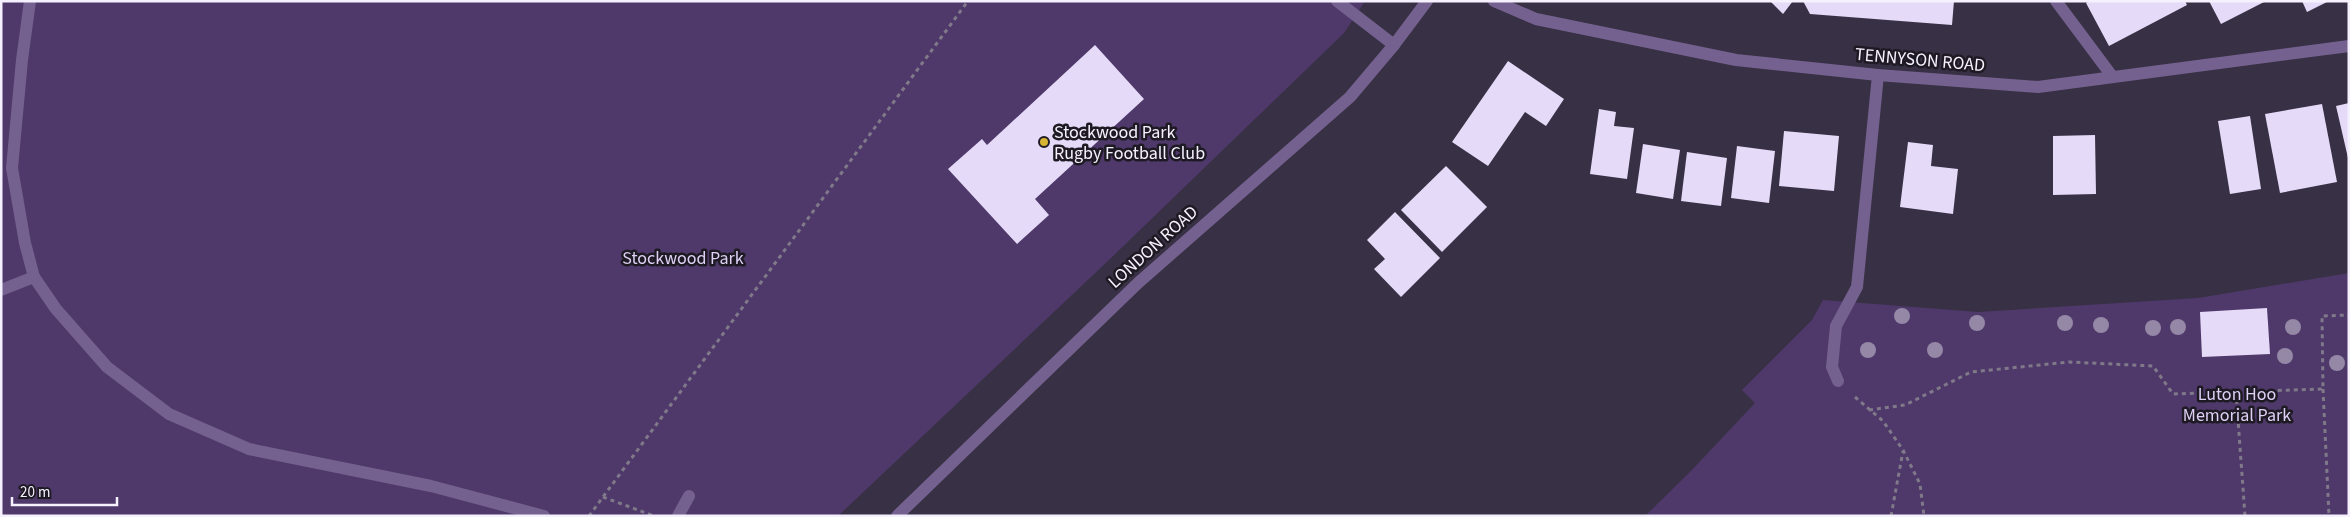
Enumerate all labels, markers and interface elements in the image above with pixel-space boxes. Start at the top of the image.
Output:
street label: TENNYSON ROAD [1854,42,1986,78]
place label: Stockwood Park Rugby Football Club [1054,120,1205,166]
marker: Stockwood Park Rugby Football Club [1038,136,1050,148]
street label: LONDON ROAD [1103,200,1203,294]
park label: Stockwood Park [622,246,744,271]
park label: Luton Hoo Memorial Park [2183,382,2291,428]
scale bar [12,474,118,506]
text: 20 m [20,482,50,503]

